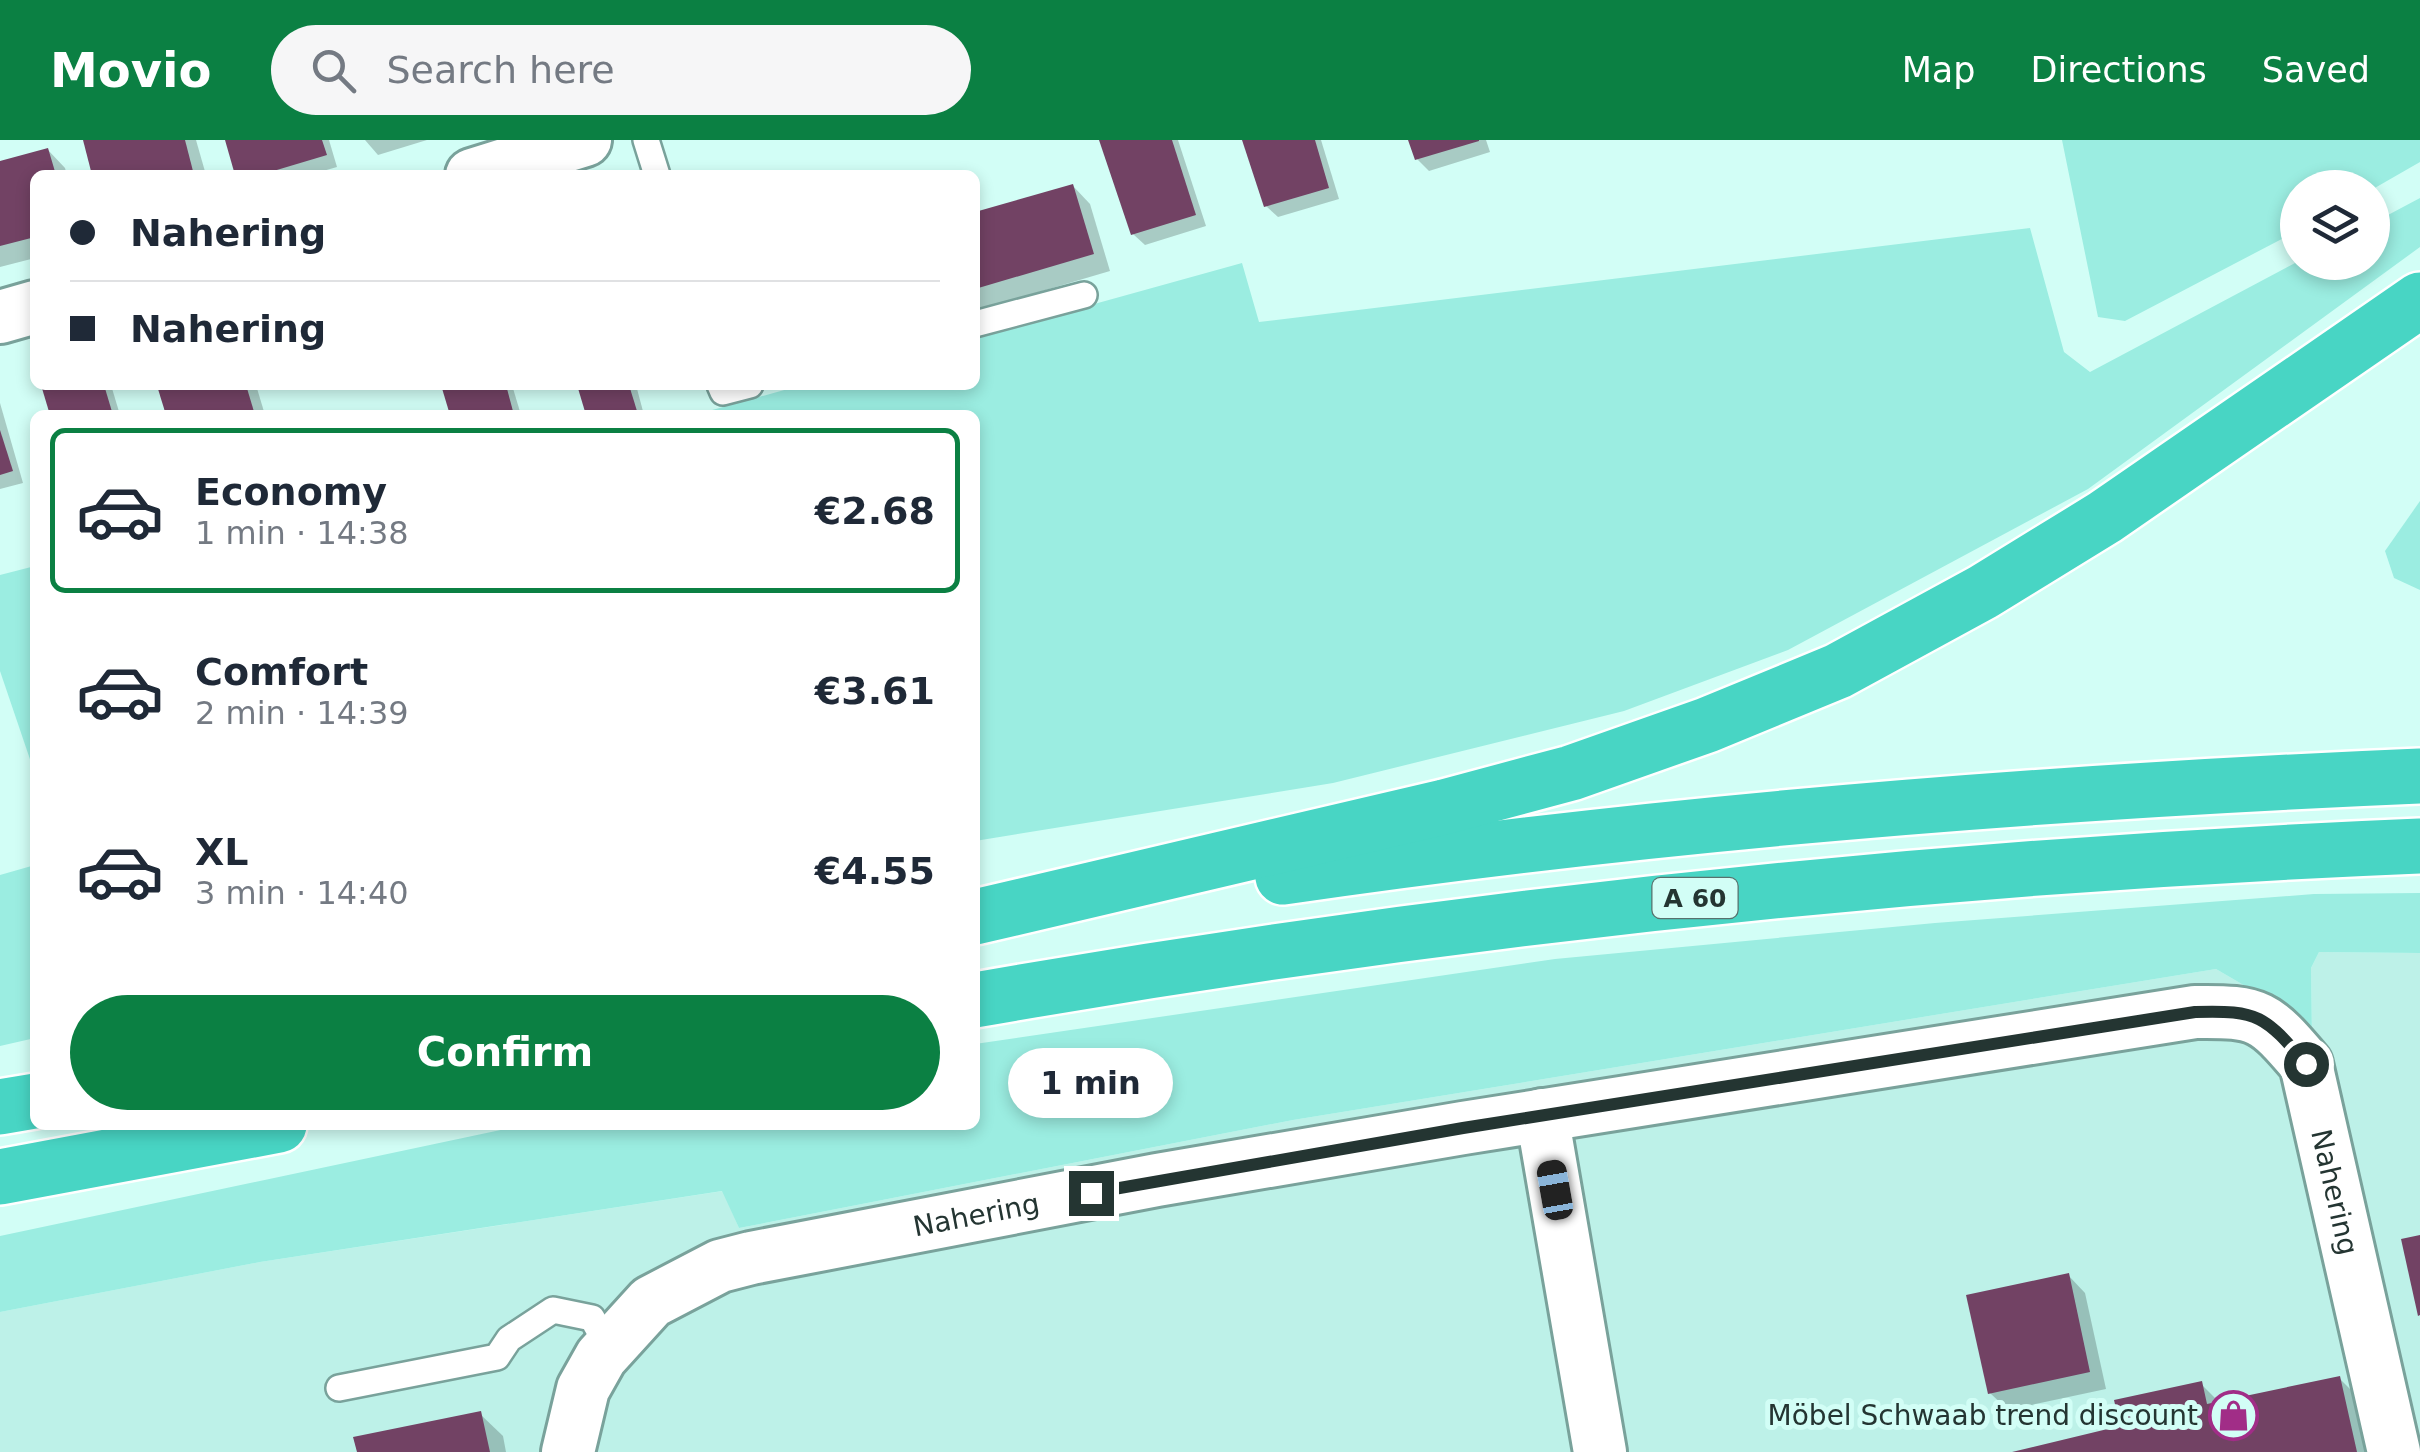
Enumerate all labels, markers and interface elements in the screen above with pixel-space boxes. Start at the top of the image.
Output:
search box [271,25,971,115]
text: Movio [50,42,211,98]
icon: search [306,43,361,98]
text: Search here [386,48,615,92]
text: Map [1902,50,1976,90]
text: Directions [2031,50,2207,90]
text: Saved [2262,50,2370,90]
map controls [2280,170,2390,280]
button: layers [2280,170,2390,280]
text: Nahering [130,211,326,255]
text: Nahering [130,307,326,351]
icon: car [75,466,165,556]
text: Economy [195,470,387,514]
text: €2.68 [815,489,935,533]
text: 1 min · 14:38 [195,514,409,552]
icon: car [75,646,165,736]
text: Comfort [195,650,368,694]
text: €3.61 [815,669,935,713]
text: 2 min · 14:39 [195,694,409,732]
icon: car [75,826,165,916]
text: XL [195,830,249,874]
text: €4.55 [815,849,935,893]
text: 3 min · 14:40 [195,874,409,912]
road number: A 60 [1652,878,1738,918]
button: Confirm [70,995,940,1110]
route start [2284,1042,2329,1087]
callout: 1 min [1008,1048,1174,1118]
text: 1 min [1040,1064,1141,1102]
street label: Nahering [2304,1126,2365,1258]
car [1535,1158,1575,1222]
route end [1069,1171,1114,1216]
street label: Nahering [910,1187,1042,1243]
shop icon: Möbel Schwaab trend discount [2207,1389,2259,1441]
place label: Möbel Schwaab trend discount [1768,1399,2198,1432]

